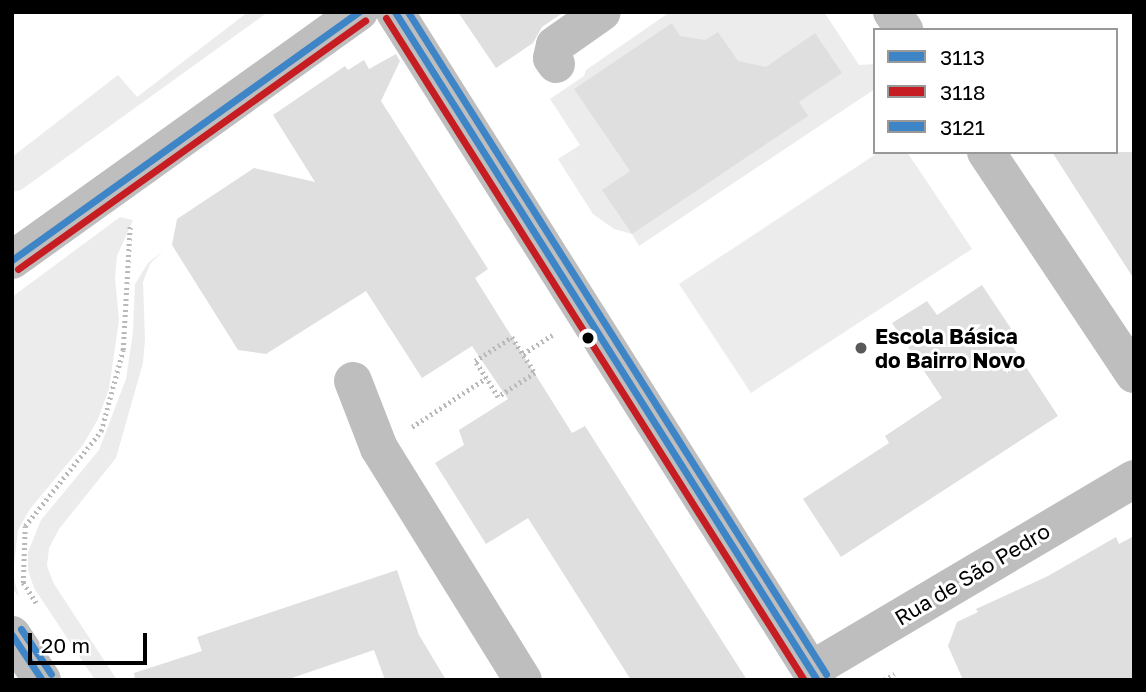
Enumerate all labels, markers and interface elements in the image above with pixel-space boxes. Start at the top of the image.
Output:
legend [873,28,1118,154]
text: 3113 [940,44,985,70]
text: 3118 [940,79,985,105]
text: 3121 [940,114,985,140]
place label: Escola Básica do Bairro Novo [875,323,1025,373]
unlabelled marker [581,331,595,345]
marker: Escola Básica do Bairro Novo [853,340,869,356]
street label: Rua de São Pedro [890,518,1054,630]
scale bar [32,618,150,662]
text: 20 m [41,632,90,658]

